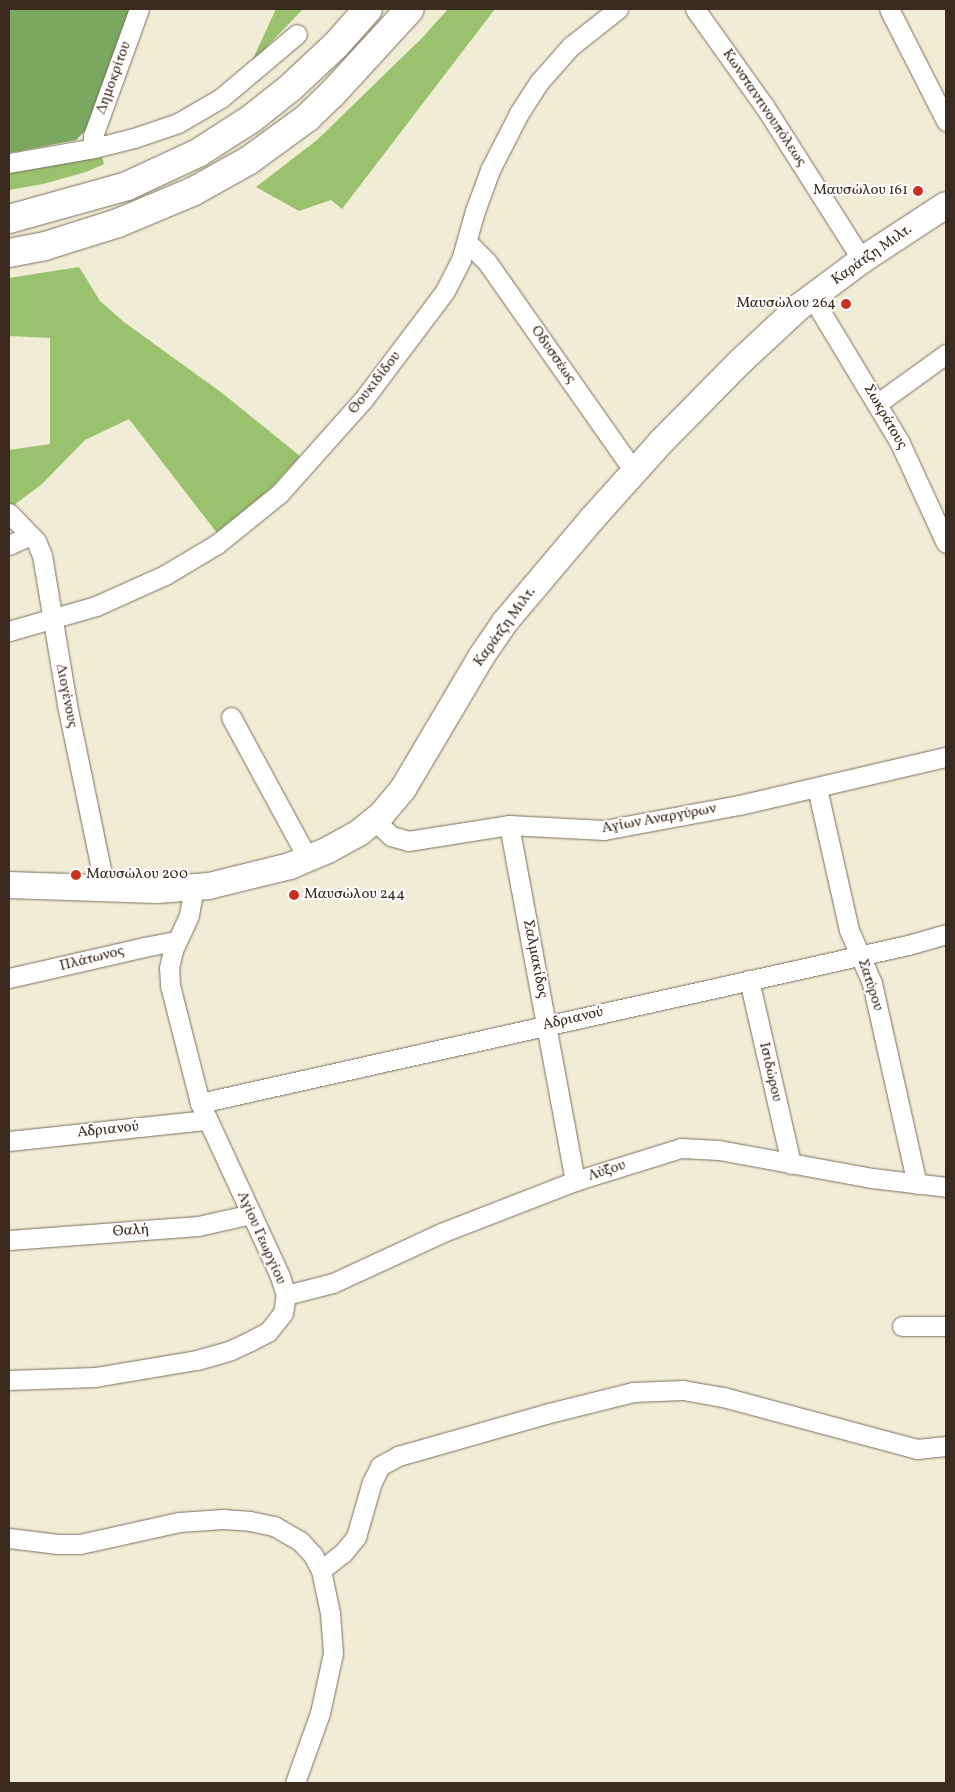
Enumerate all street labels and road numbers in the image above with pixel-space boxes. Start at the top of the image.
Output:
street label: Δημοκρίτου [93,39,135,117]
street label: Κωνσταντινουπόλεως [718,46,810,170]
street label: Καράτζη Μιλτ. [828,221,916,289]
street label: Οδυσσέως [526,322,580,388]
street label: Θουκιδίδου [345,348,405,418]
street label: Σωκράτους [859,381,911,453]
street label: Καράτζη Μιλτ. [470,584,540,670]
street label: Διογένους [51,662,81,730]
street label: Αγίων Αναργύρων [600,800,718,838]
street label: Σαλμακίδος [519,918,551,1000]
street label: Πλάτωνος [58,942,126,976]
street label: Σατύρου [853,957,887,1013]
street label: Αδριανού [541,1003,605,1035]
street label: Ισιδώρου [754,1041,786,1103]
street label: Αδριανού [76,1118,140,1142]
street label: Λύξου [586,1156,628,1186]
street label: Αγίου Γεωργίου [232,1189,290,1287]
street label: Θαλή [112,1221,150,1241]

